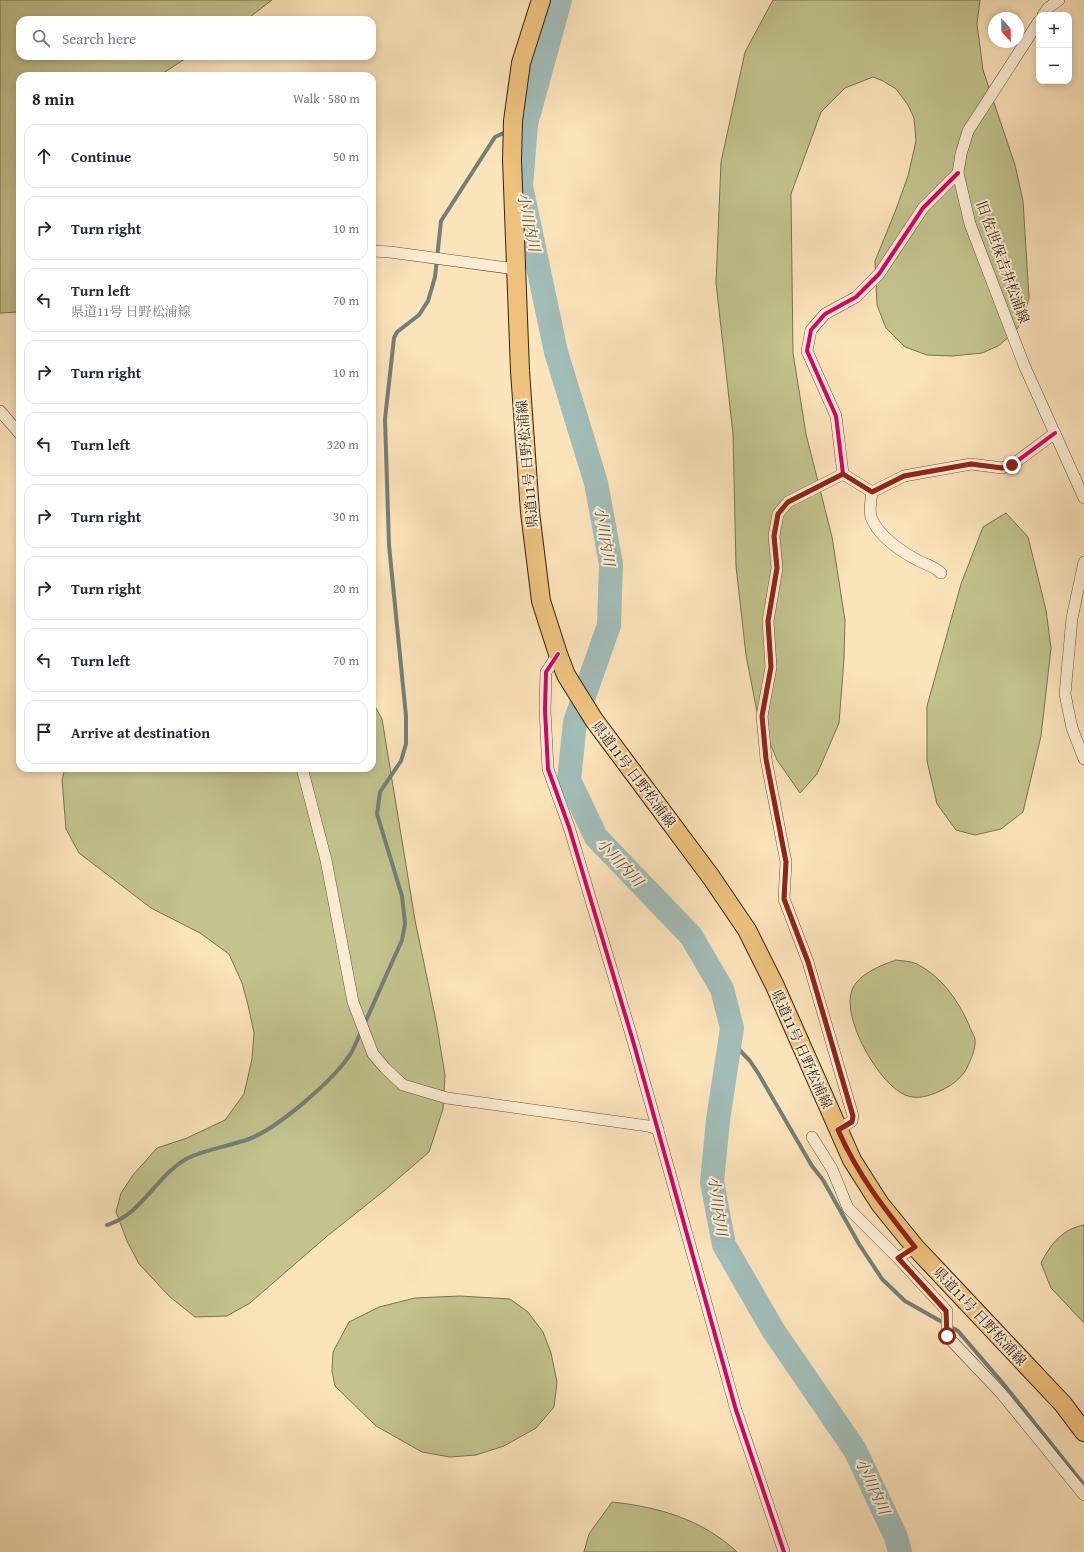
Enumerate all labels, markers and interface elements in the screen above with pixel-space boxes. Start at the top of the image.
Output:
north arrow [988,12,1024,48]
map controls [1036,12,1072,84]
button: + [1036,12,1072,48]
search box [16,16,376,60]
icon: search [30,27,52,49]
text: Search here [62,28,136,49]
button: − [1036,48,1072,84]
text: 8 min [32,86,74,111]
text: Walk · 580 m [293,89,360,108]
icon: ahead [33,145,55,167]
text: Continue [71,146,132,167]
text: 50 m [333,147,359,166]
water label: 小川内川 [512,190,546,255]
street label: 旧 佐世保吉井松浦線 [972,198,1034,326]
icon: right [33,217,55,239]
text: Turn right [71,218,142,239]
text: 10 m [333,219,359,238]
text: Turn left [71,280,130,301]
icon: left [33,289,55,311]
text: 70 m [333,291,359,310]
text: 県道11号 日野松浦線 [71,302,190,321]
icon: right [33,361,55,383]
text: Turn right [71,362,142,383]
text: 10 m [333,363,359,382]
street label: 県道11号 日野松浦線 [511,399,543,529]
icon: left [33,433,55,455]
text: Turn left [71,434,130,455]
text: 320 m [327,435,359,454]
route end [1003,456,1021,474]
icon: right [33,505,55,527]
water label: 小川内川 [590,505,620,569]
text: Turn right [71,506,142,527]
text: 30 m [333,507,359,526]
icon: right [33,577,55,599]
text: Turn right [71,578,142,599]
text: 20 m [333,579,359,598]
icon: left [33,649,55,671]
text: Turn left [71,650,130,671]
text: 70 m [333,651,359,670]
street label: 県道11号 日野松浦線 [587,717,681,831]
icon: arrive [33,721,55,743]
text: Arrive at destination [71,722,210,743]
water label: 小川内川 [592,833,649,893]
street label: 県道11号 日野松浦線 [767,986,837,1112]
water label: 小川内川 [703,1175,733,1239]
street label: 県道11号 日野松浦線 [929,1262,1031,1370]
route start [938,1327,956,1345]
water label: 小川内川 [851,1454,896,1519]

